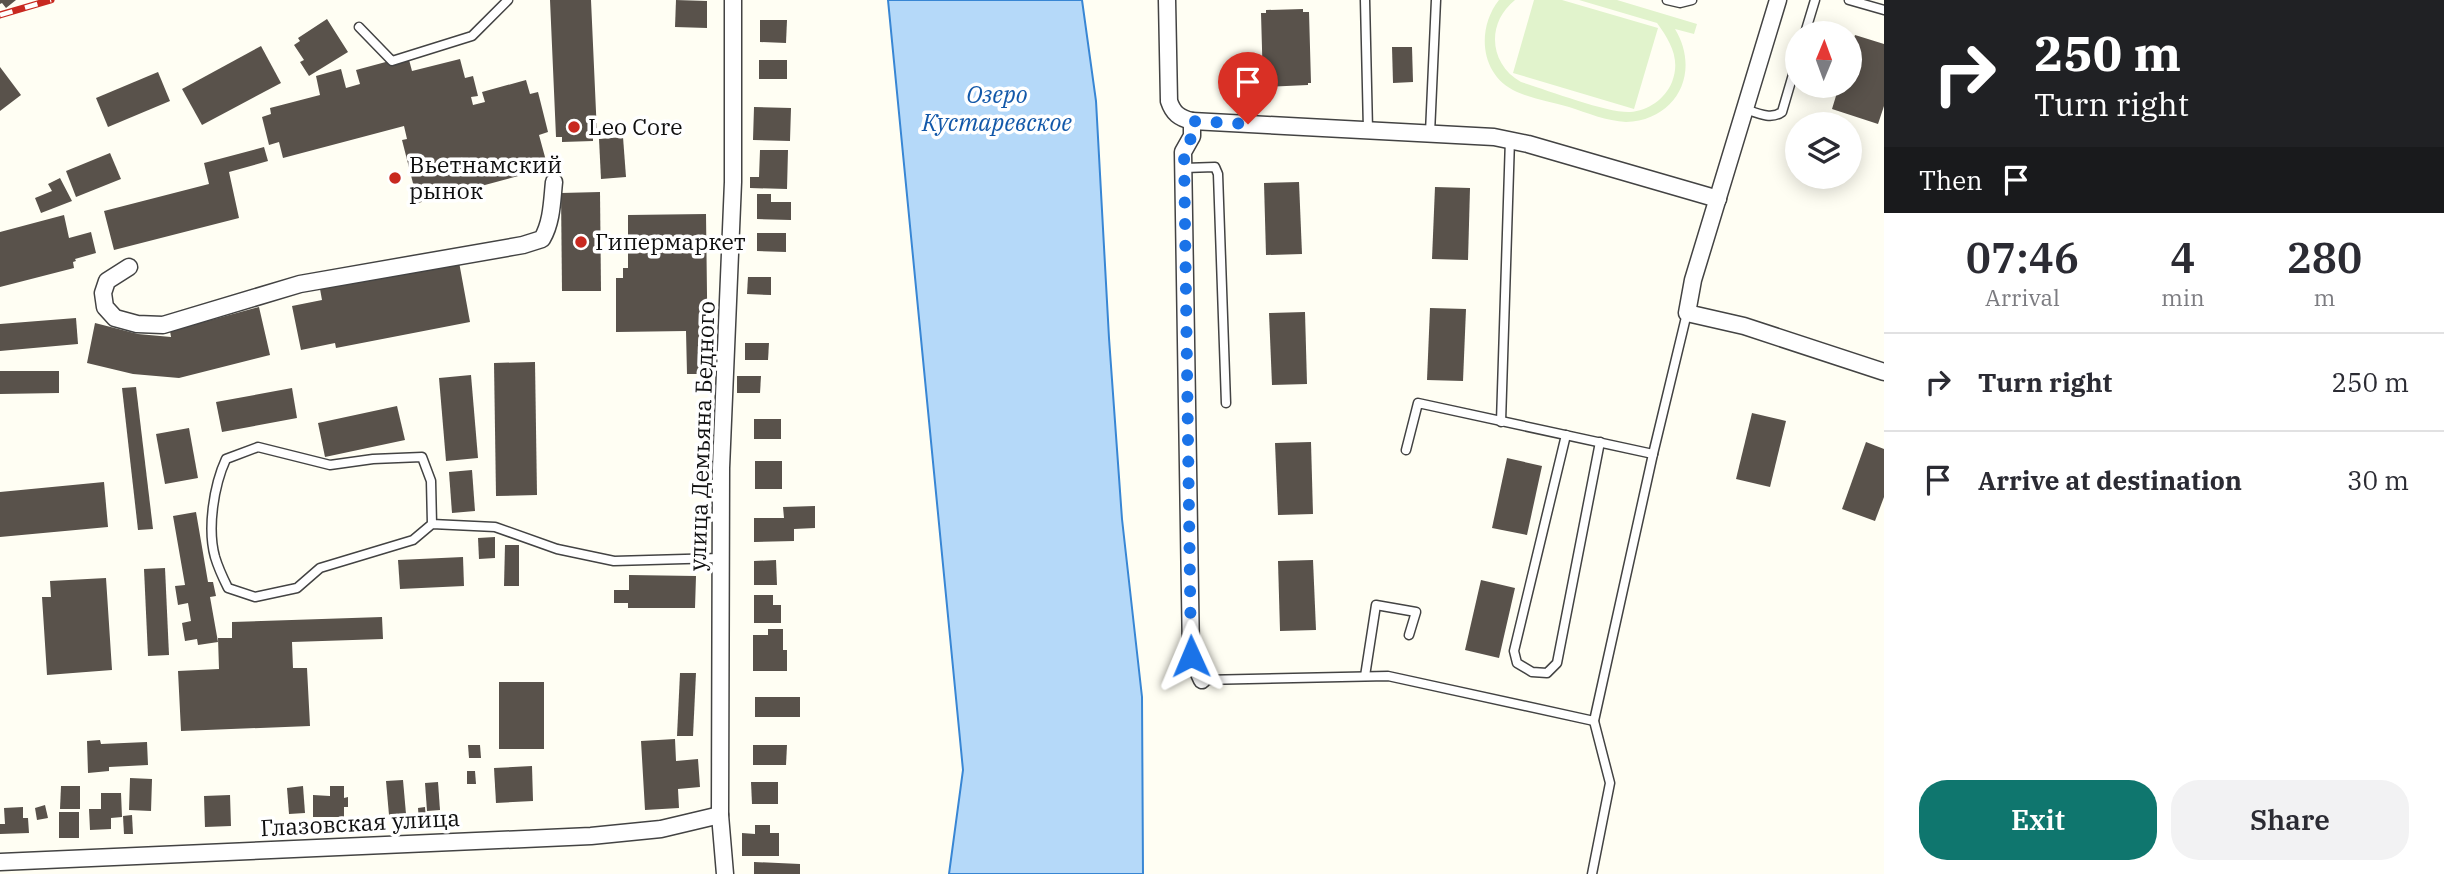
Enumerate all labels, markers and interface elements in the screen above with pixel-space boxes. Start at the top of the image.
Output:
north arrow [1785,21,1862,98]
map controls [1785,21,1862,189]
text: 250 m [2034,21,2181,84]
icon: right [1919,28,2010,119]
pin [1218,52,1278,124]
icon: arrive [1229,63,1267,101]
water label: Озеро Кустаревское [921,78,1072,138]
text: Turn right [2034,83,2189,125]
place label: Leo Core [588,111,682,141]
button: layers [1785,112,1862,189]
marker: Leo Core [566,119,582,135]
place label: Вьетнамский рынок [409,149,562,205]
icon: arrive [1997,161,2035,199]
text: Then [1919,163,1983,197]
marker: Вьетнамский рынок [387,170,403,186]
place label: Гипермаркет [595,226,746,256]
text: 07:46 [1966,230,2079,285]
text: 4 [2170,230,2195,285]
text: 280 [2287,230,2362,285]
marker: Гипермаркет [573,234,589,250]
text: Arrival [1985,282,2060,312]
text: min [2161,282,2205,312]
text: m [2313,282,2335,312]
street label: улица Демьяна Бедного [681,300,721,572]
icon: right [1919,363,1957,401]
text: Turn right [1978,365,2112,399]
text: 250 m [2331,365,2409,399]
icon: arrive [1919,461,1957,499]
text: Arrive at destination [1978,463,2242,497]
text: 30 m [2347,463,2409,497]
position arrow [1154,619,1228,693]
button: Exit [1919,780,2157,860]
button: Share [2171,780,2409,860]
street label: Глазовская улица [259,802,461,842]

